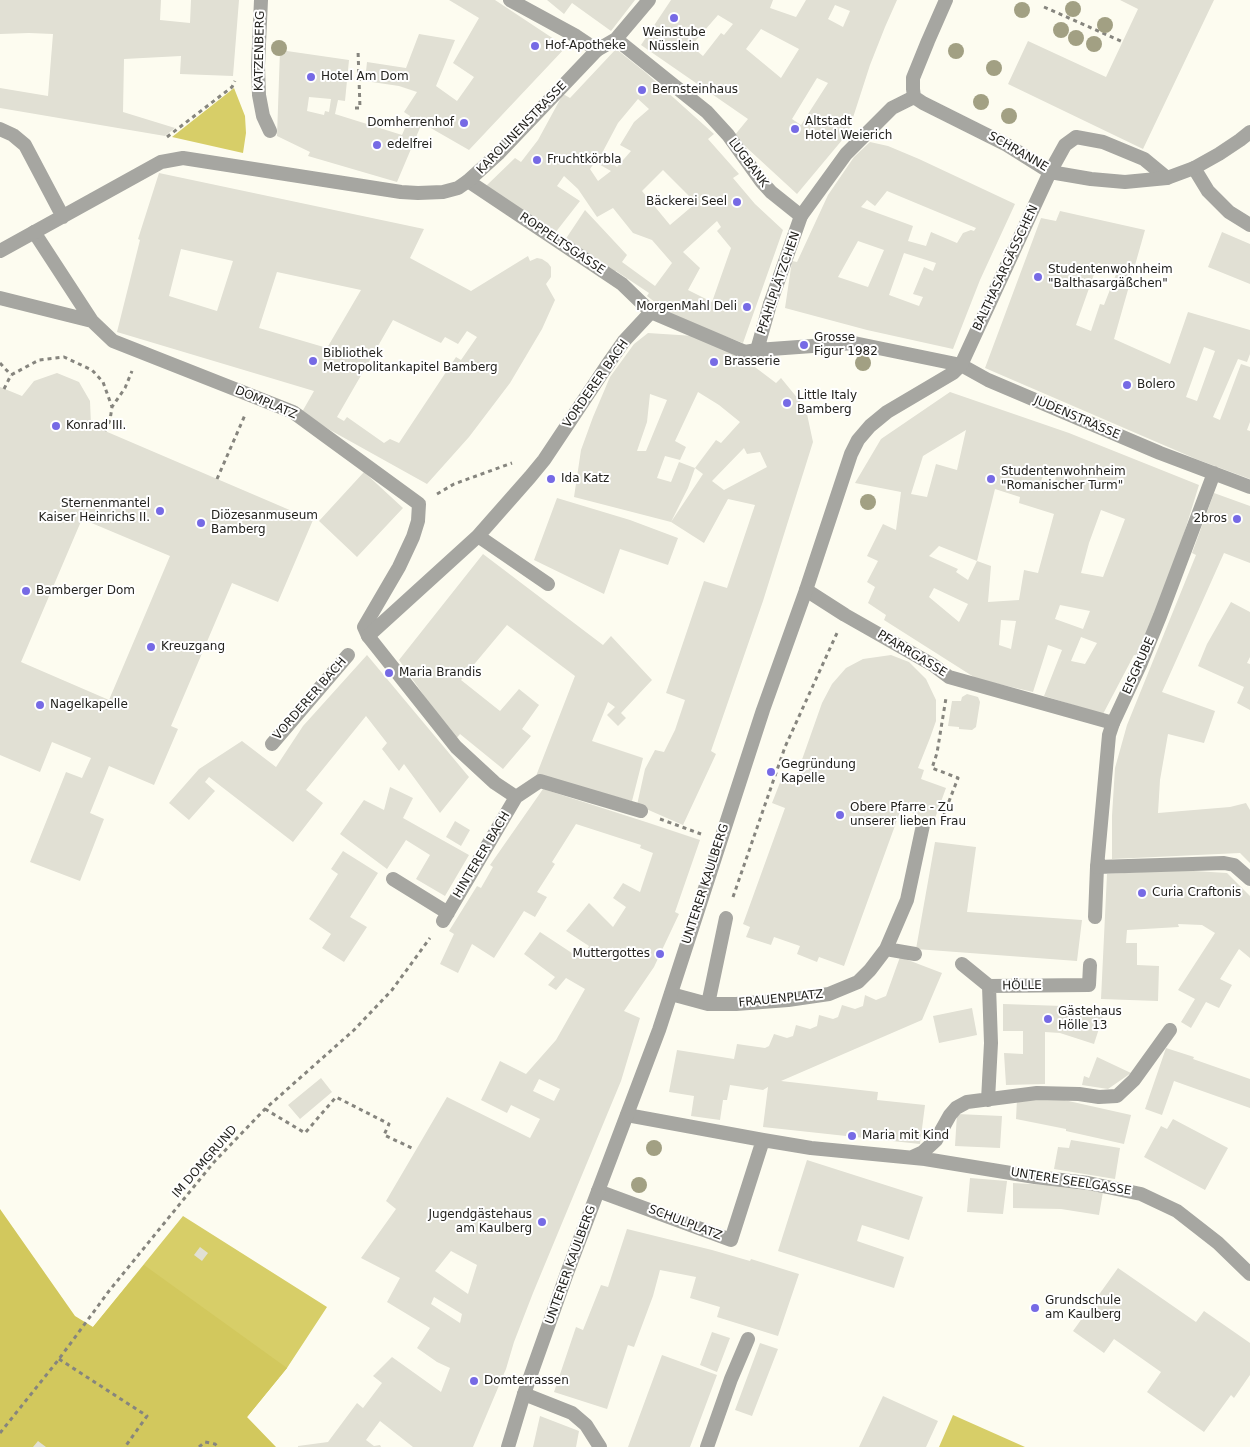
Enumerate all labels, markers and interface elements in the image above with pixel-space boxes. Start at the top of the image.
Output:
street label: KATZENBERG [252,11,268,91]
marker: Weinstube Nüsslein [668,12,680,24]
place label: Weinstube Nüsslein [642,26,706,54]
place label: Hof-Apotheke [545,39,626,53]
marker: Hof-Apotheke [529,40,541,52]
place label: Hotel Am Dom [321,70,409,84]
marker: Hotel Am Dom [305,71,317,83]
street label: KAROLINENSTRASSE [474,79,570,177]
place label: Bernsteinhaus [652,83,738,97]
marker: Bernsteinhaus [636,84,648,96]
place label: Altstadt Hotel Weierich [805,115,892,143]
place label: Domherrenhof [367,116,454,130]
marker: Domherrenhof [458,117,470,129]
marker: Altstadt Hotel Weierich [789,123,801,135]
street label: SCHRANNE [986,129,1050,175]
street label: LUGBANK [725,136,771,190]
place label: edelfrei [387,138,432,152]
marker: edelfrei [371,139,383,151]
place label: Fruchtkörbla [547,153,622,167]
marker: Fruchtkörbla [531,154,543,166]
place label: Bäckerei Seel [646,195,727,209]
marker: Bäckerei Seel [731,196,743,208]
street label: BALTHASARGÄSSCHEN [970,203,1042,333]
street label: ROPPELTSGASSE [516,210,608,278]
street label: PFAHLPLÄTZCHEN [755,230,803,336]
place label: Studentenwohnheim "Balthasargäßchen" [1048,263,1173,291]
marker: Studentenwohnheim "Balthasargäßchen" [1032,271,1044,283]
place label: MorgenMahl Deli [636,300,737,314]
marker: MorgenMahl Deli [741,301,753,313]
place label: Grosse Figur 1982 [814,331,878,359]
street label: VORDERER BACH [560,337,632,431]
marker: Grosse Figur 1982 [798,339,810,351]
place label: Bibliothek Metropolitankapitel Bamberg [323,347,498,375]
marker: Bibliothek Metropolitankapitel Bamberg [307,355,319,367]
place label: Brasserie [724,355,780,369]
marker: Brasserie [708,356,720,368]
place label: Bolero [1137,378,1175,392]
marker: Bolero [1121,379,1133,391]
street label: DOMPLATZ [233,383,299,423]
place label: Little Italy Bamberg [797,389,857,417]
street label: JUDENSTRASSE [1032,393,1122,443]
marker: Little Italy Bamberg [781,397,793,409]
place label: Konrad III. [66,419,126,433]
marker: Konrad III. [50,420,62,432]
place label: Studentenwohnheim "Romanischer Turm" [1001,465,1126,493]
place label: Ida Katz [561,472,609,486]
marker: Ida Katz [545,473,557,485]
marker: Studentenwohnheim "Romanischer Turm" [985,473,997,485]
place label: Sternenmantel Kaiser Heinrichs II. [38,497,150,525]
marker: Sternenmantel Kaiser Heinrichs II. [154,505,166,517]
place label: Diözesanmuseum Bamberg [211,509,318,537]
place label: 2bros [1193,512,1227,526]
marker: 2bros [1231,513,1243,525]
marker: Diözesanmuseum Bamberg [195,517,207,529]
place label: Bamberger Dom [36,584,135,598]
marker: Bamberger Dom [20,585,32,597]
street label: PFARRGASSE [875,628,949,680]
street label: EISGRUBE [1120,635,1158,697]
place label: Kreuzgang [161,640,225,654]
marker: Kreuzgang [145,641,157,653]
street label: VORDERER BACH [270,655,350,743]
place label: Maria Brandis [399,666,481,680]
marker: Maria Brandis [383,667,395,679]
place label: Nagelkapelle [50,698,128,712]
marker: Nagelkapelle [34,699,46,711]
place label: Gegründung Kapelle [781,758,856,786]
marker: Gegründung Kapelle [765,766,777,778]
place label: Obere Pfarre - Zu unserer lieben Frau [850,801,966,829]
street label: HINTERER BACH [451,809,513,901]
marker: Obere Pfarre - Zu unserer lieben Frau [834,809,846,821]
street label: UNTERER KAULBERG [680,822,732,946]
place label: Curia Craftonis [1152,886,1241,900]
marker: Curia Craftonis [1136,887,1148,899]
place label: Muttergottes [573,947,650,961]
marker: Muttergottes [654,948,666,960]
street label: HÖLLE [1002,978,1042,994]
street label: FRAUENPLATZ [738,987,824,1011]
place label: Gästehaus Hölle 13 [1058,1005,1122,1033]
marker: Gästehaus Hölle 13 [1042,1013,1054,1025]
street label: IM DOMGRUND [170,1123,240,1201]
place label: Maria mit Kind [862,1129,949,1143]
marker: Maria mit Kind [846,1130,858,1142]
street label: UNTERE SEELGASSE [1010,1165,1132,1199]
street label: SCHULPLATZ [646,1202,724,1244]
street label: UNTERER KAULBERG [543,1204,599,1326]
place label: Jugendgästehaus am Kaulberg [429,1208,532,1236]
marker: Jugendgästehaus am Kaulberg [536,1216,548,1228]
place label: Grundschule am Kaulberg [1045,1294,1121,1322]
marker: Grundschule am Kaulberg [1029,1302,1041,1314]
place label: Domterrassen [484,1374,569,1388]
marker: Domterrassen [468,1375,480,1387]

